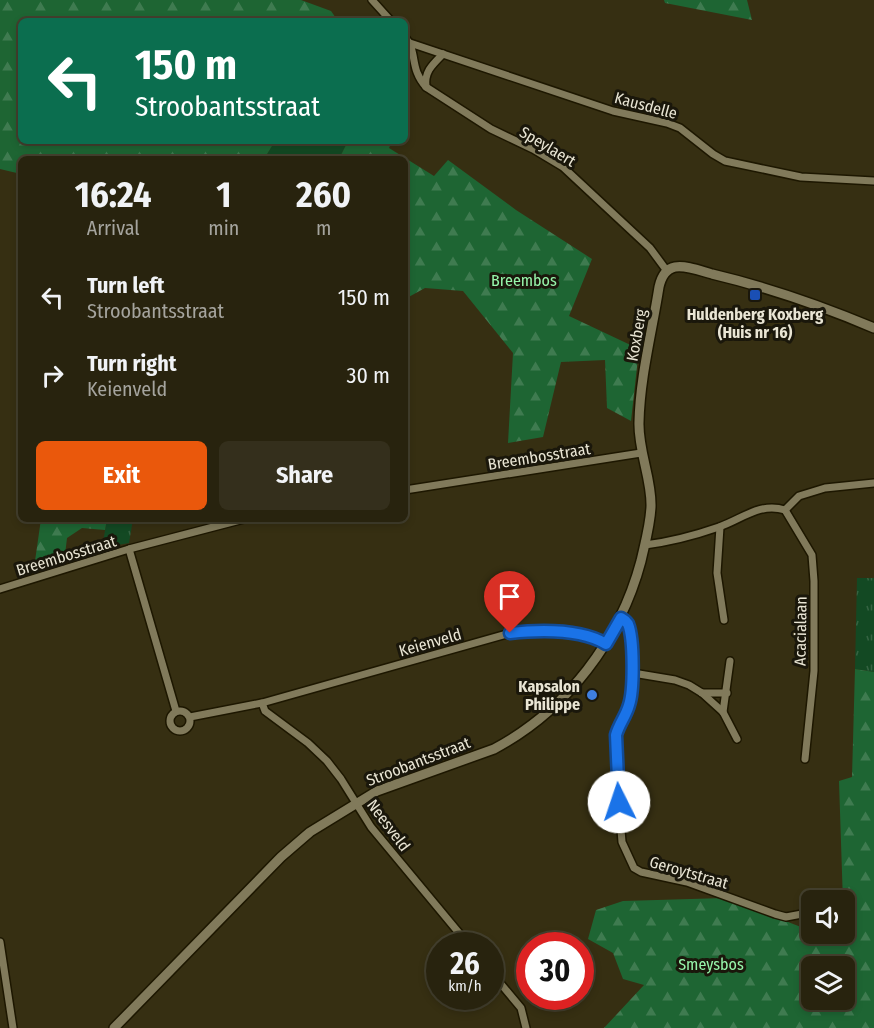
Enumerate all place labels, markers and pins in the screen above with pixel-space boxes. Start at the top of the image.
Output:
marker: Huldenberg Koxberg (Huis nr 16) [748,288,762,302]
place label: Huldenberg Koxberg (Huis nr 16) [687,305,823,342]
pin [484,571,535,633]
place label: Kapsalon Philippe [518,677,580,714]
marker: Kapsalon Philippe [585,688,599,702]

